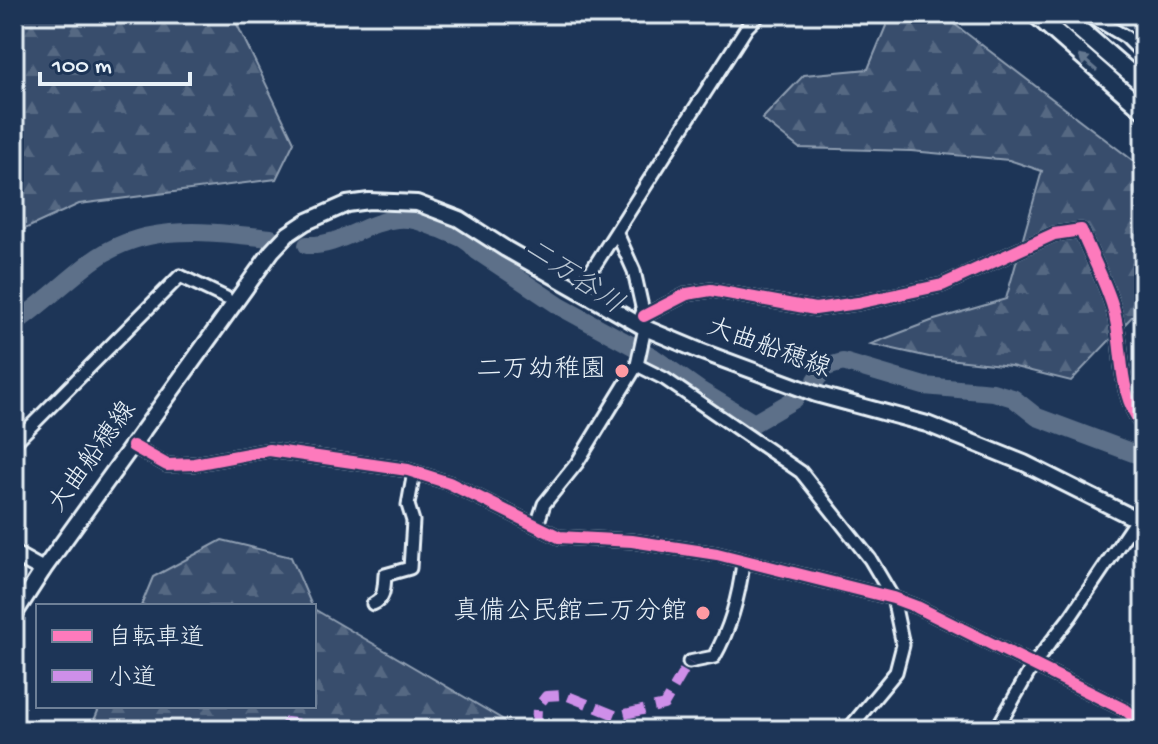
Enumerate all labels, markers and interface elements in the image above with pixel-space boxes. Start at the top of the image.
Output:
scale bar [40,36,190,86]
text: 100 m [51,53,112,82]
one-way arrow [1079,55,1099,72]
water label: 二万谷川 [517,233,629,323]
street label: 大曲船穂線 [702,312,835,387]
place label: 二万幼稚園 [476,355,606,387]
marker: 二万幼稚園 [613,362,631,380]
street label: 大曲船穂線 [42,396,145,520]
place label: 真備公民館二万分館 [453,596,687,629]
legend [36,604,316,708]
marker: 真備公民館二万分館 [694,604,712,622]
text: 自転車道 [108,624,204,654]
text: 小道 [108,664,156,694]

